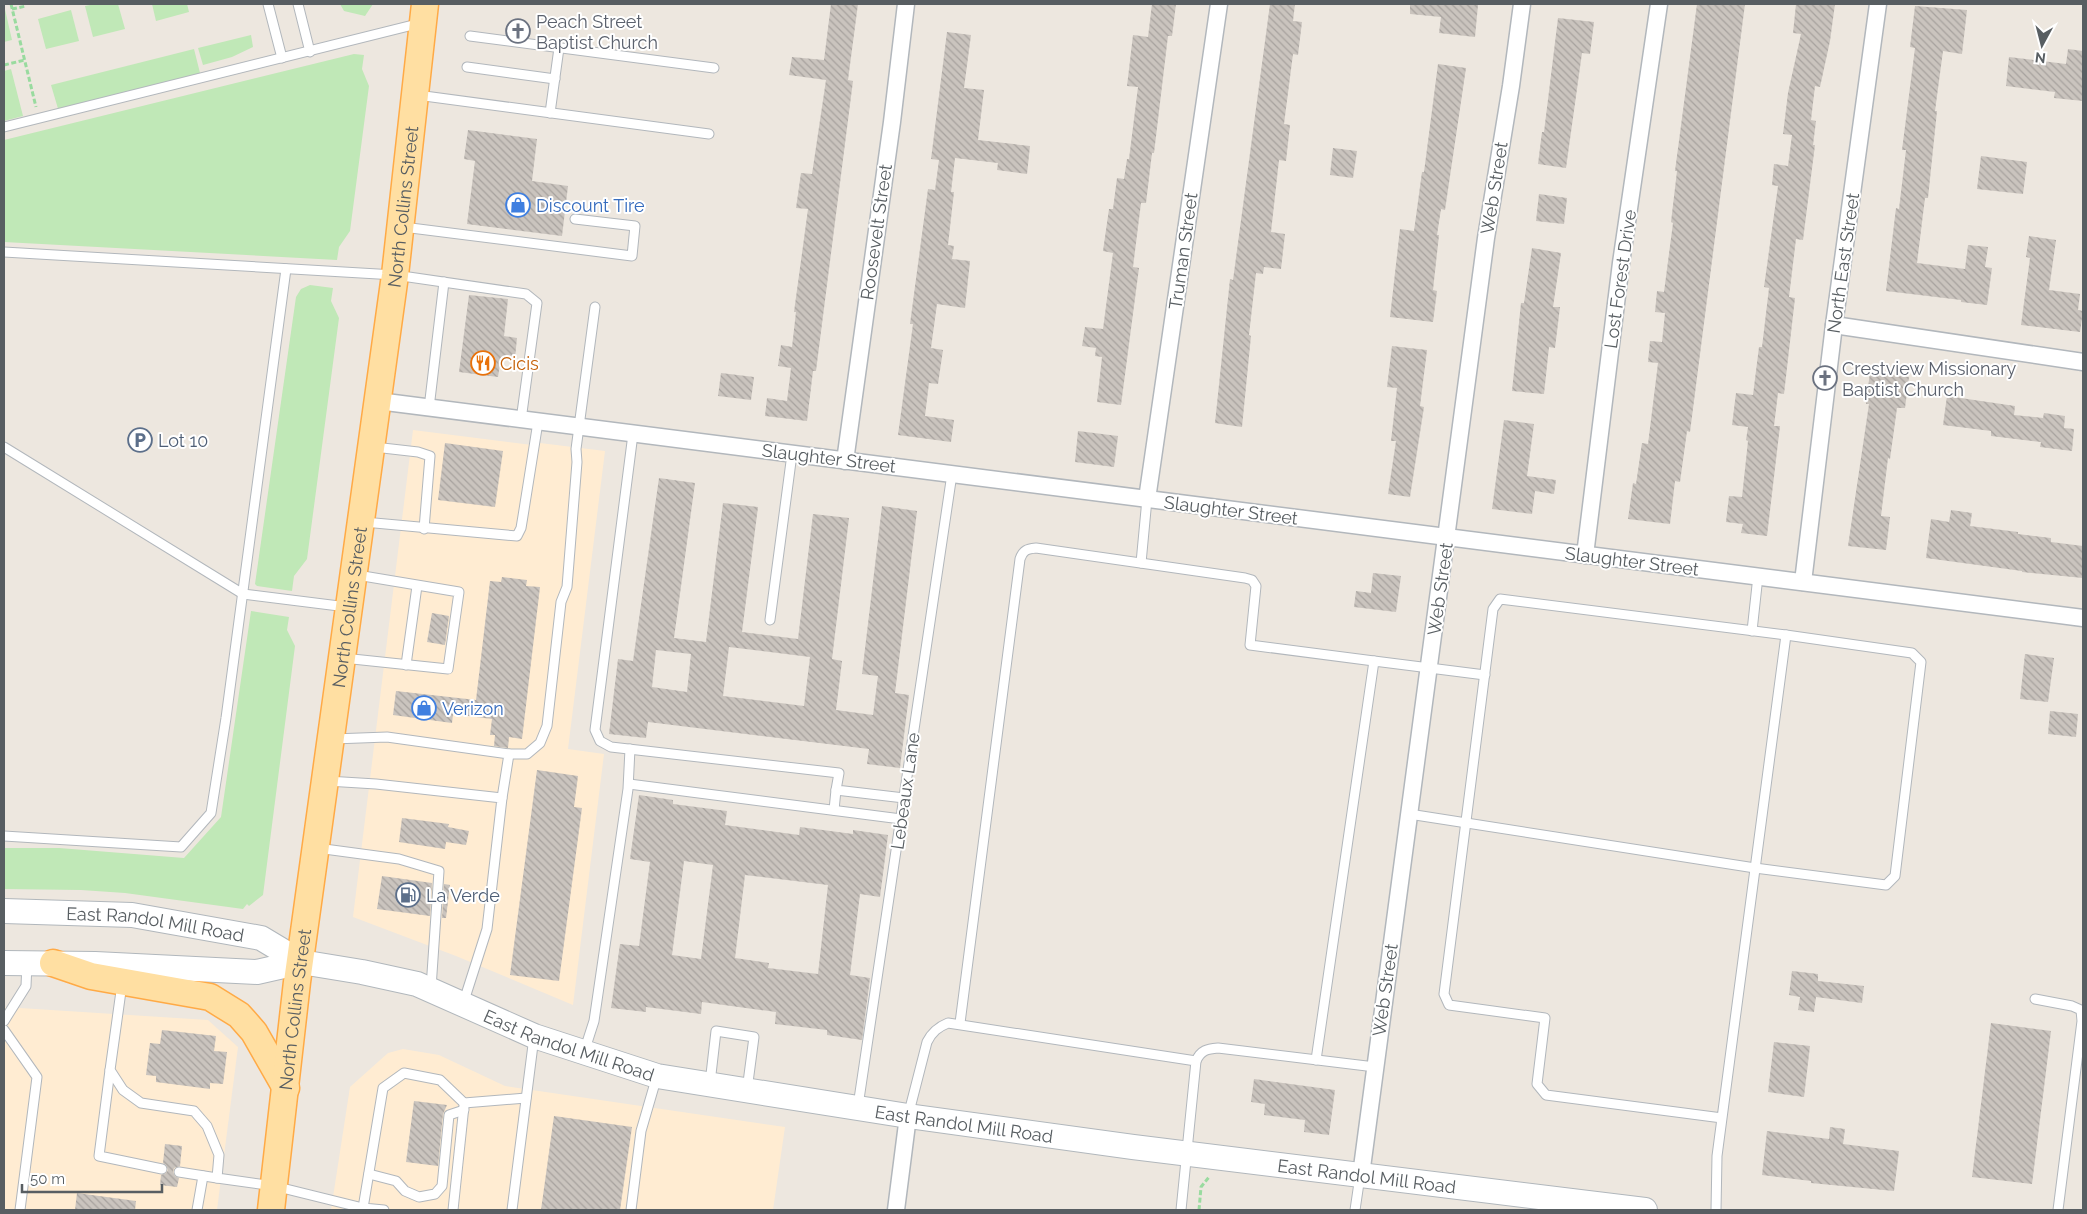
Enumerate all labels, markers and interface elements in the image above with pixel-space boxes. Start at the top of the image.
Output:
place label: Peach Street Baptist Church [536,11,658,53]
church icon: Peach Street Baptist Church [505,18,531,44]
north arrow [2017,20,2067,70]
text: N [2034,49,2047,66]
street label: North Collins Street [383,125,422,289]
street label: Web Street [1476,140,1512,236]
street label: Roosevelt Street [856,163,896,301]
street label: Truman Street [1164,191,1202,311]
street label: North East Street [1823,191,1863,335]
shop icon: Discount Tire [505,192,531,218]
place label: Discount Tire [536,195,645,216]
street label: Lost Forest Drive [1600,208,1640,350]
restaurant icon: Cicis [470,350,496,376]
place label: Cicis [500,353,539,374]
place label: Crestview Missionary Baptist Church [1842,358,2017,400]
church icon: Crestview Missionary Baptist Church [1812,365,1838,391]
parking icon: Lot 10 [127,427,153,453]
place label: Lot 10 [158,430,208,451]
street label: Slaughter Street [761,439,897,477]
street label: Slaughter Street [1163,491,1299,529]
street label: North Collins Street [327,525,371,689]
street label: Web Street [1423,541,1457,637]
street label: Slaughter Street [1564,542,1700,580]
shop icon: Verizon [411,695,437,721]
place label: Verizon [442,698,504,719]
street label: Lebeaux Lane [886,731,924,851]
fuel station icon: La Verde [395,882,421,908]
place label: La Verde [426,885,500,906]
street label: East Randol Mill Road [66,902,246,945]
street label: North Collins Street [274,927,315,1091]
street label: Web Street [1368,942,1402,1038]
street label: East Randol Mill Road [481,1005,657,1085]
street label: East Randol Mill Road [874,1100,1055,1146]
street label: East Randol Mill Road [1276,1154,1457,1197]
scale bar [22,1162,162,1194]
text: 50 m [30,1170,65,1188]

